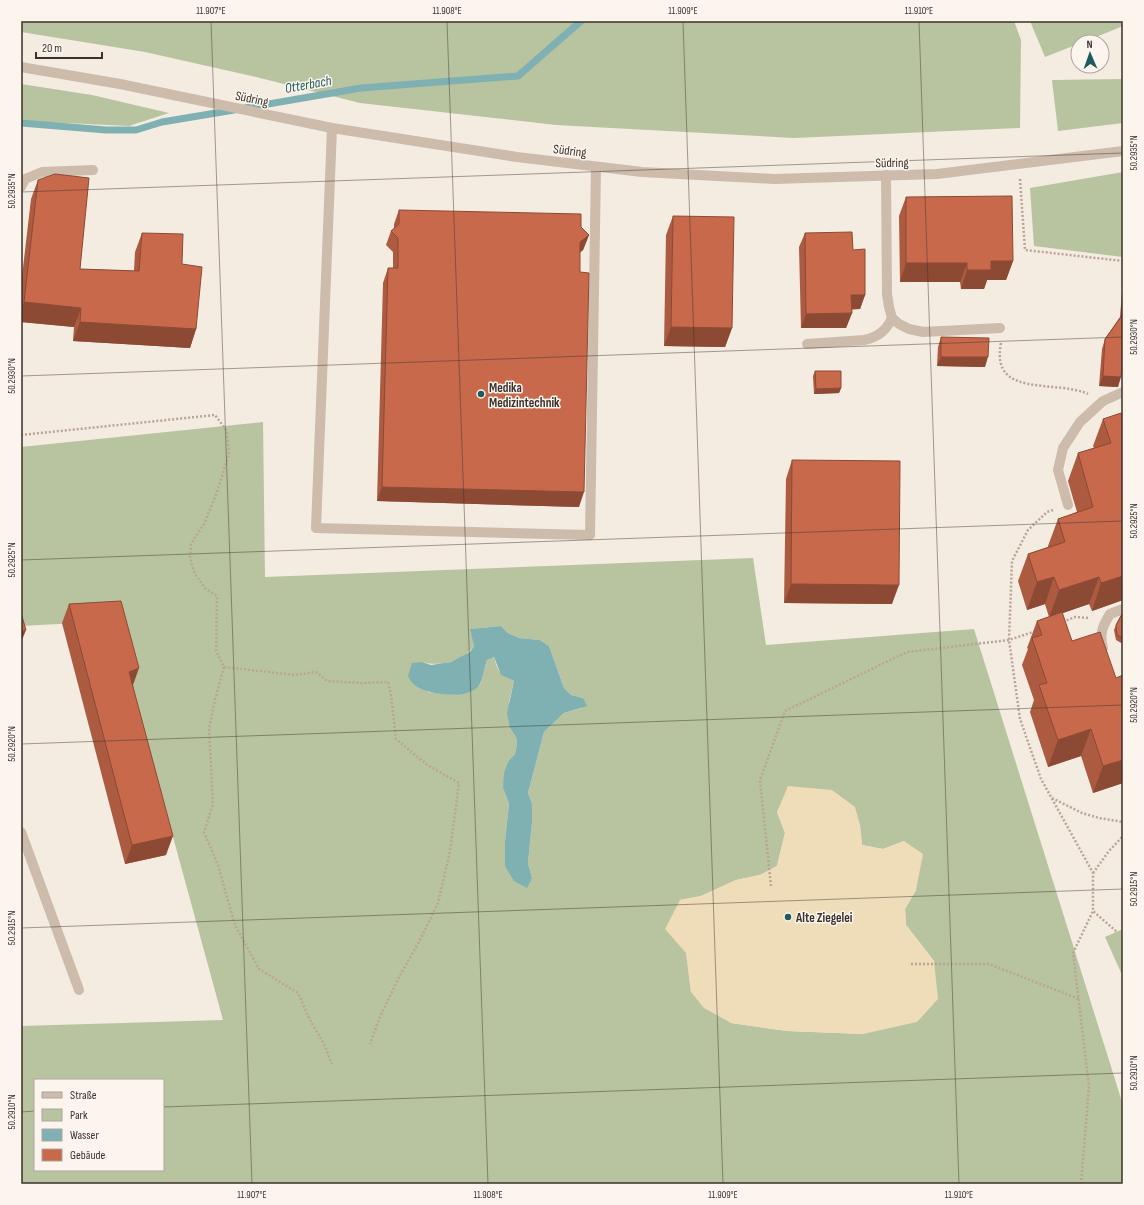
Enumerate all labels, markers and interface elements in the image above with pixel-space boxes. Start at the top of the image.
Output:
text: 11.907°E [196,5,226,17]
text: 11.908°E [432,5,462,17]
text: 11.909°E [668,5,698,17]
text: 11.910°E [905,5,933,17]
scale bar [36,34,102,60]
north arrow [1070,34,1110,74]
text: N [1087,38,1093,51]
text: 20 m [42,41,62,56]
water label: Otterbach [283,72,333,97]
street label: Südring [234,88,270,110]
text: 50.2935°N [1128,135,1140,171]
street label: Südring [552,141,587,161]
street label: Südring [875,155,909,171]
text: 50.2935°N [6,173,18,209]
text: 50.2930°N [1128,319,1140,355]
text: 50.2930°N [6,358,18,394]
place label: Medika Medizintechnik [489,380,560,411]
marker: Medika Medizintechnik [476,389,486,399]
text: 50.2925°N [1128,503,1140,539]
text: 50.2925°N [6,542,18,578]
text: 50.2920°N [1128,687,1140,723]
text: 50.2920°N [6,726,18,762]
text: 50.2915°N [1128,872,1140,906]
place label: Alte Ziegelei [795,910,853,926]
text: 50.2915°N [6,911,18,945]
marker: Alte Ziegelei [783,912,793,922]
text: 50.2910°N [1128,1056,1140,1090]
legend [34,1079,164,1171]
text: Straße [70,1088,97,1103]
text: 50.2910°N [6,1095,18,1129]
text: Park [70,1108,88,1123]
text: Wasser [70,1128,99,1143]
text: Gebäude [70,1148,105,1163]
text: 11.907°E [237,1189,267,1201]
text: 11.908°E [473,1189,503,1201]
text: 11.909°E [708,1189,738,1201]
text: 11.910°E [945,1189,973,1201]

